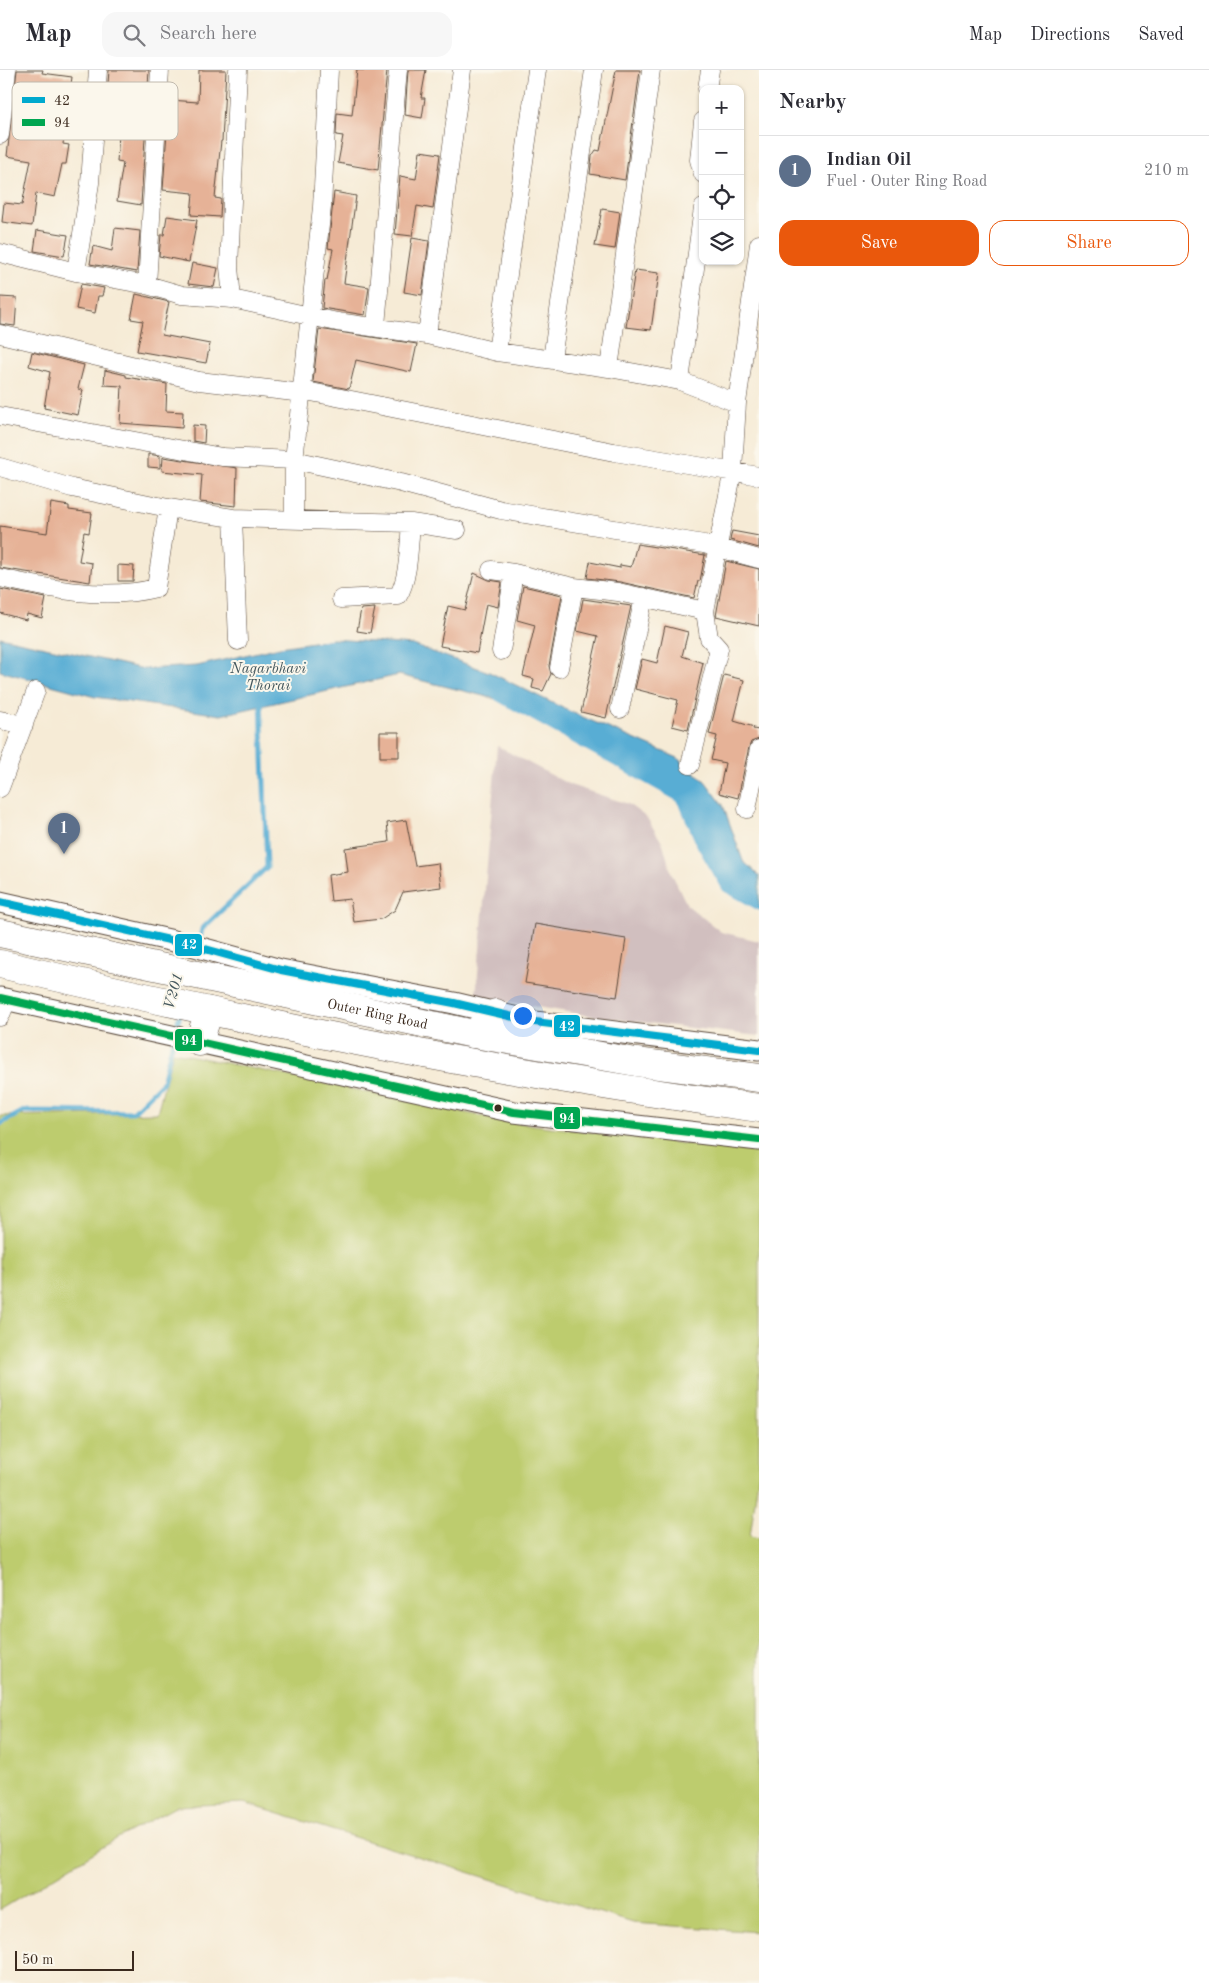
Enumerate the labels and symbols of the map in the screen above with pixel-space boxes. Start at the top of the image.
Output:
legend [12,82,178,140]
text: 42 [54,94,70,108]
text: 94 [54,116,70,130]
water label: Nagarbhavi Thorai [229,662,306,694]
pin: 1 [48,813,80,854]
line badge: 42 [174,933,203,957]
text: 42 [181,938,197,952]
water label: V201 [162,971,187,1011]
street label: Outer Ring Road [326,997,429,1032]
your location [510,1003,536,1029]
line badge: 42 [553,1014,581,1038]
text: 42 [559,1020,575,1034]
line badge: 94 [174,1028,203,1052]
text: 94 [181,1034,197,1048]
unlabelled marker [493,1103,503,1113]
line badge: 94 [553,1106,581,1130]
text: 94 [559,1112,575,1126]
scale bar [15,1948,134,1971]

